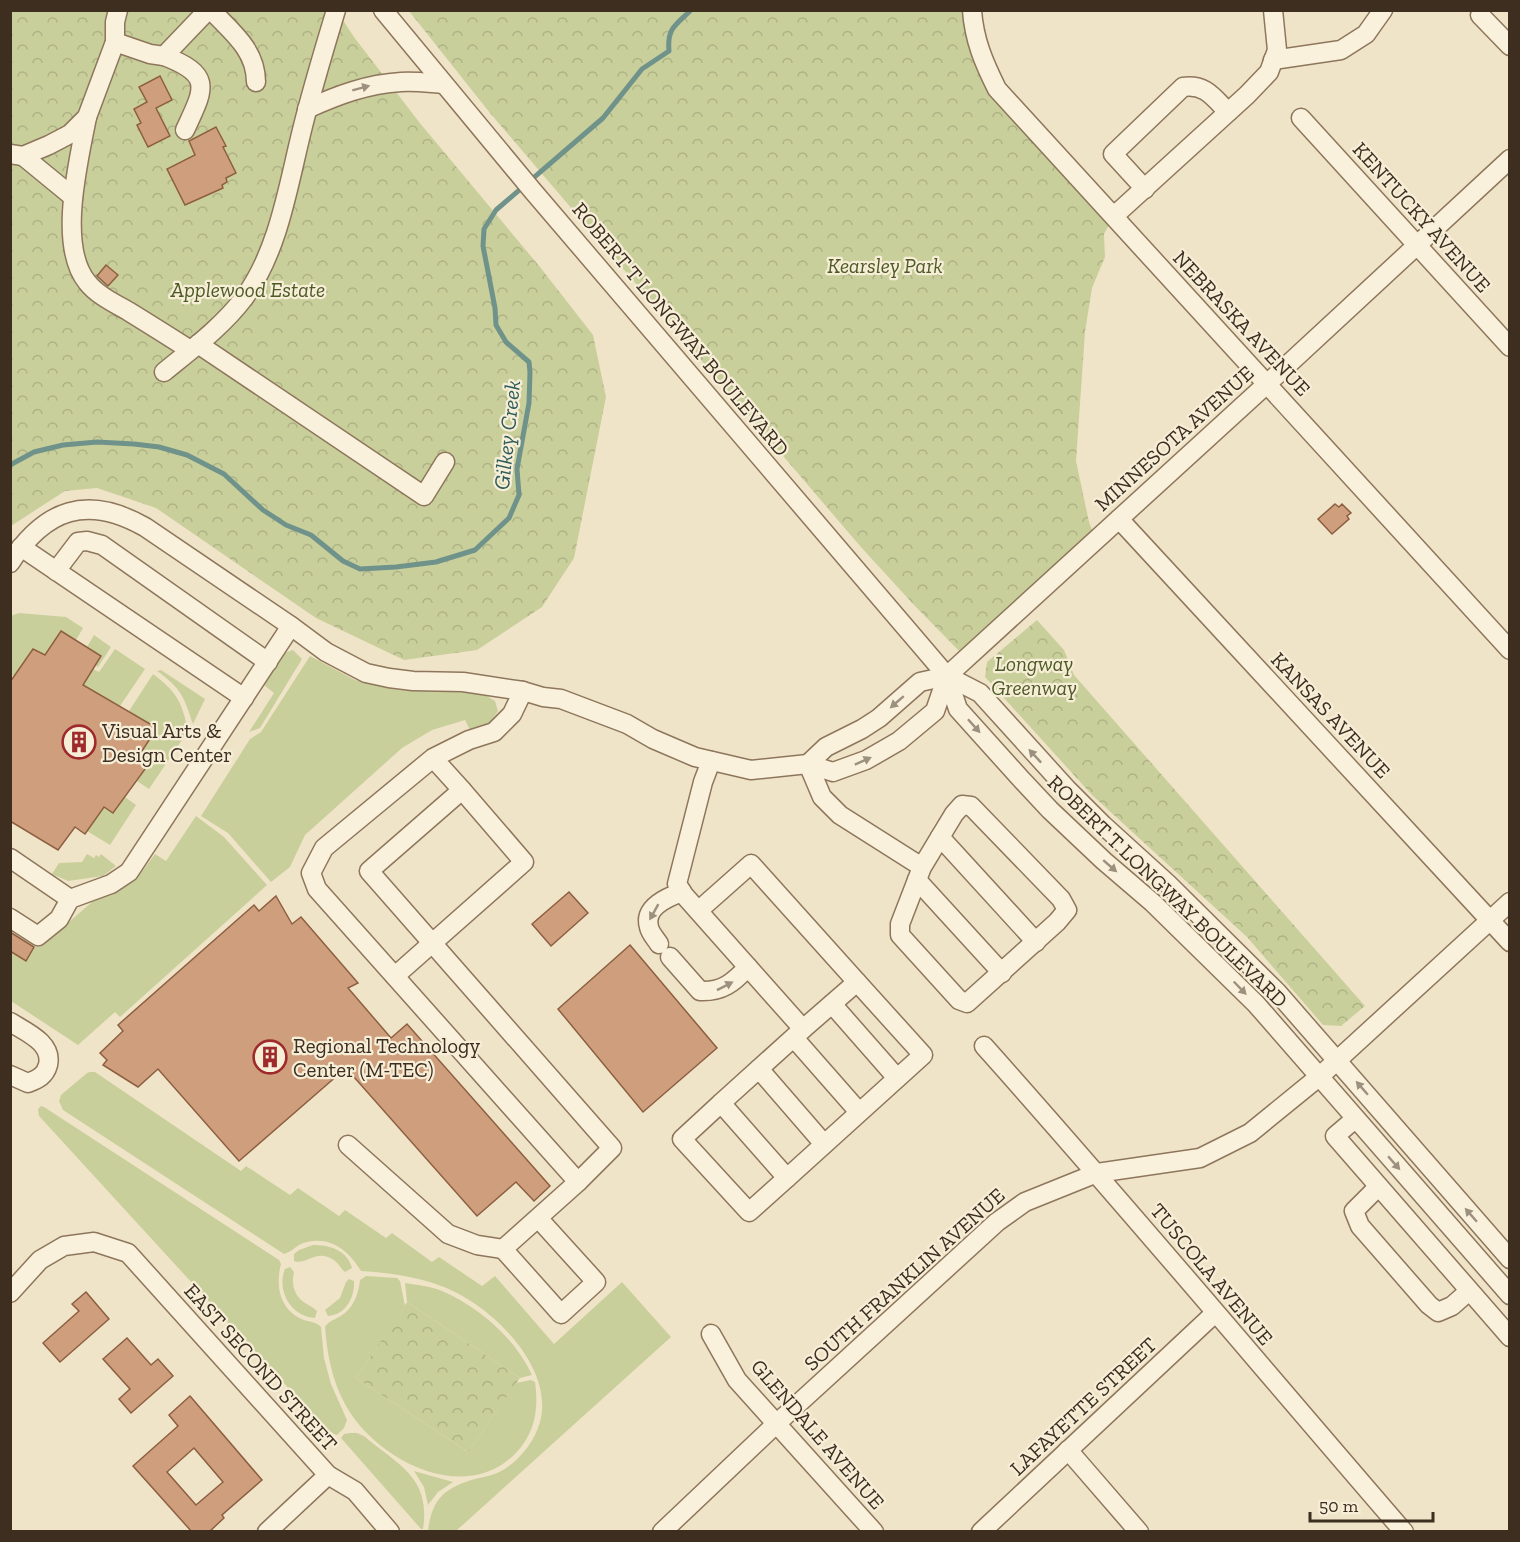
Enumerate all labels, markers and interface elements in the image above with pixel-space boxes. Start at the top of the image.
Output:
one-way arrow [353,83,371,92]
street label: KENTUCKY AVENUE [1348,137,1496,297]
street label: ROBERT T LONGWAY BOULEVARD [567,197,795,461]
street label: NEBRASKA AVENUE [1168,245,1316,401]
park label: Kearsley Park [827,253,943,278]
park label: Applewood Estate [170,277,325,302]
street label: MINNESOTA AVENUE [1089,360,1259,516]
water label: Gilkey Creek [488,379,526,491]
street label: KANSAS AVENUE [1266,647,1396,783]
park label: Longway Greenway [991,651,1077,700]
one-way arrow [889,696,905,709]
place label: Visual Arts & Design Center [101,718,232,767]
one-way arrow [967,719,981,734]
building icon: Visual Arts & Design Center [61,724,97,760]
one-way arrow [1029,749,1043,763]
one-way arrow [855,756,873,766]
street label: ROBERT T LONGWAY BOULEVARD [1043,770,1293,1012]
one-way arrow [1102,859,1117,872]
one-way arrow [649,904,659,921]
one-way arrow [716,981,734,991]
one-way arrow [1233,981,1247,996]
place label: Regional Technology Center (M-TEC) [293,1033,481,1082]
building icon: Regional Technology Center (M-TEC) [252,1039,288,1075]
one-way arrow [1356,1081,1369,1096]
one-way arrow [1387,1155,1400,1171]
street label: SOUTH FRANKLIN AVENUE [799,1182,1009,1376]
street label: TUSCOLA AVENUE [1145,1198,1279,1350]
one-way arrow [1465,1208,1478,1223]
street label: EAST SECOND STREET [179,1278,343,1456]
street label: LAFAYETTE STREET [1005,1332,1161,1480]
street label: GLENDALE AVENUE [746,1354,890,1514]
scale bar [1310,1485,1433,1523]
text: 50 m [1319,1495,1359,1517]

